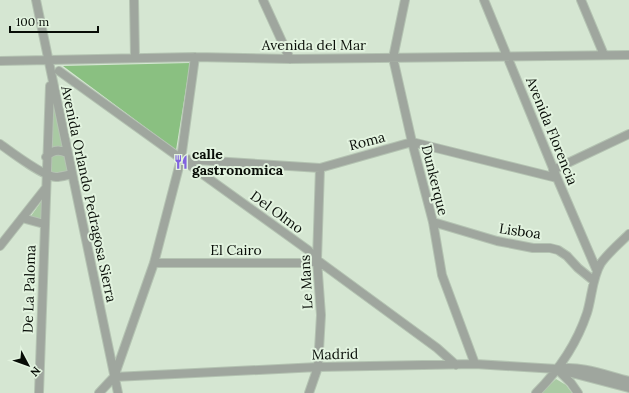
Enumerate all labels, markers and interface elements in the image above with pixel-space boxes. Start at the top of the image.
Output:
scale bar [10,8,98,34]
text: 100 m [16,14,49,29]
street label: Avenida del Mar [261,36,366,54]
street label: Avenida Florencia [522,73,582,188]
street label: Avenida Orlando Pedragosa Sierra [57,83,121,304]
street label: Roma [347,128,387,154]
street label: Dunkerque [418,143,453,218]
place label: calle gastronomica [192,145,284,179]
restaurant icon: calle gastronomica [173,154,189,170]
street label: Del Olmo [247,187,307,237]
street label: Lisboa [498,219,542,243]
street label: El Cairo [210,241,262,259]
street label: De La Paloma [18,245,40,333]
street label: Le Mans [296,254,316,310]
north arrow [8,345,48,385]
street label: Madrid [311,345,359,363]
text: N [27,364,44,380]

